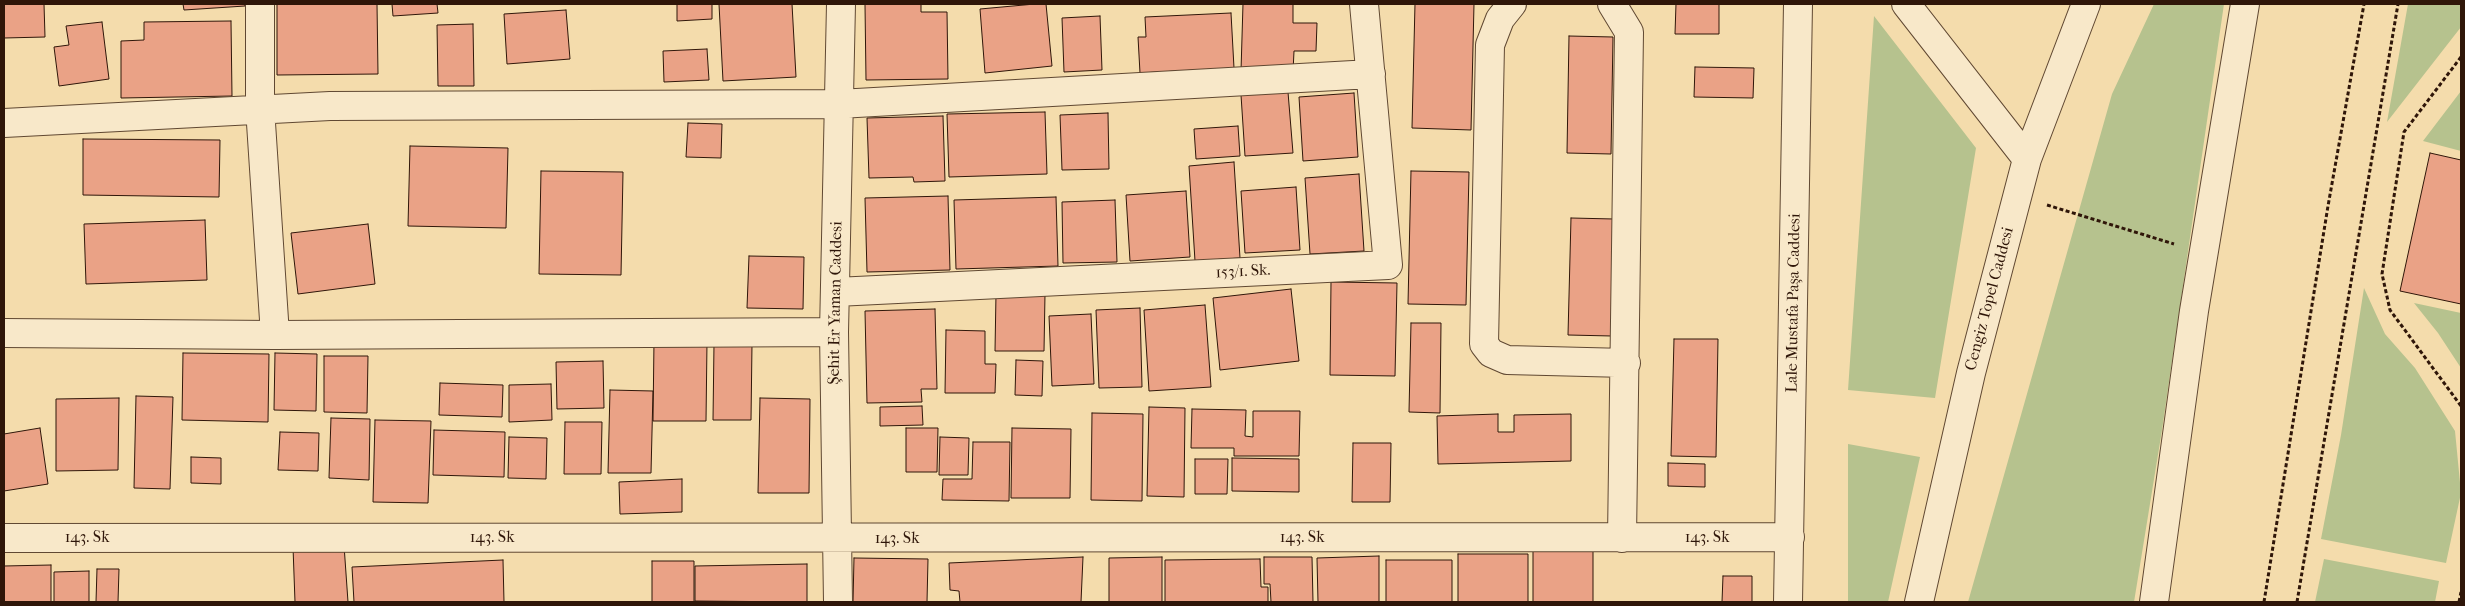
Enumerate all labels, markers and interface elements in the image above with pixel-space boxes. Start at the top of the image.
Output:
street label: Lale Mustafa Paşa Caddesi [1783,213,1805,393]
street label: Şehit Er Yaman Caddesi [825,221,847,385]
street label: Cengiz Topel Caddesi [1962,225,2018,373]
street label: 153/1. Sk. [1215,261,1271,283]
street label: 143. Sk [65,528,109,548]
street label: 143. Sk [470,528,514,548]
street label: 143. Sk [1280,528,1324,548]
street label: 143. Sk [1685,528,1729,548]
street label: 143. Sk [875,529,919,549]

